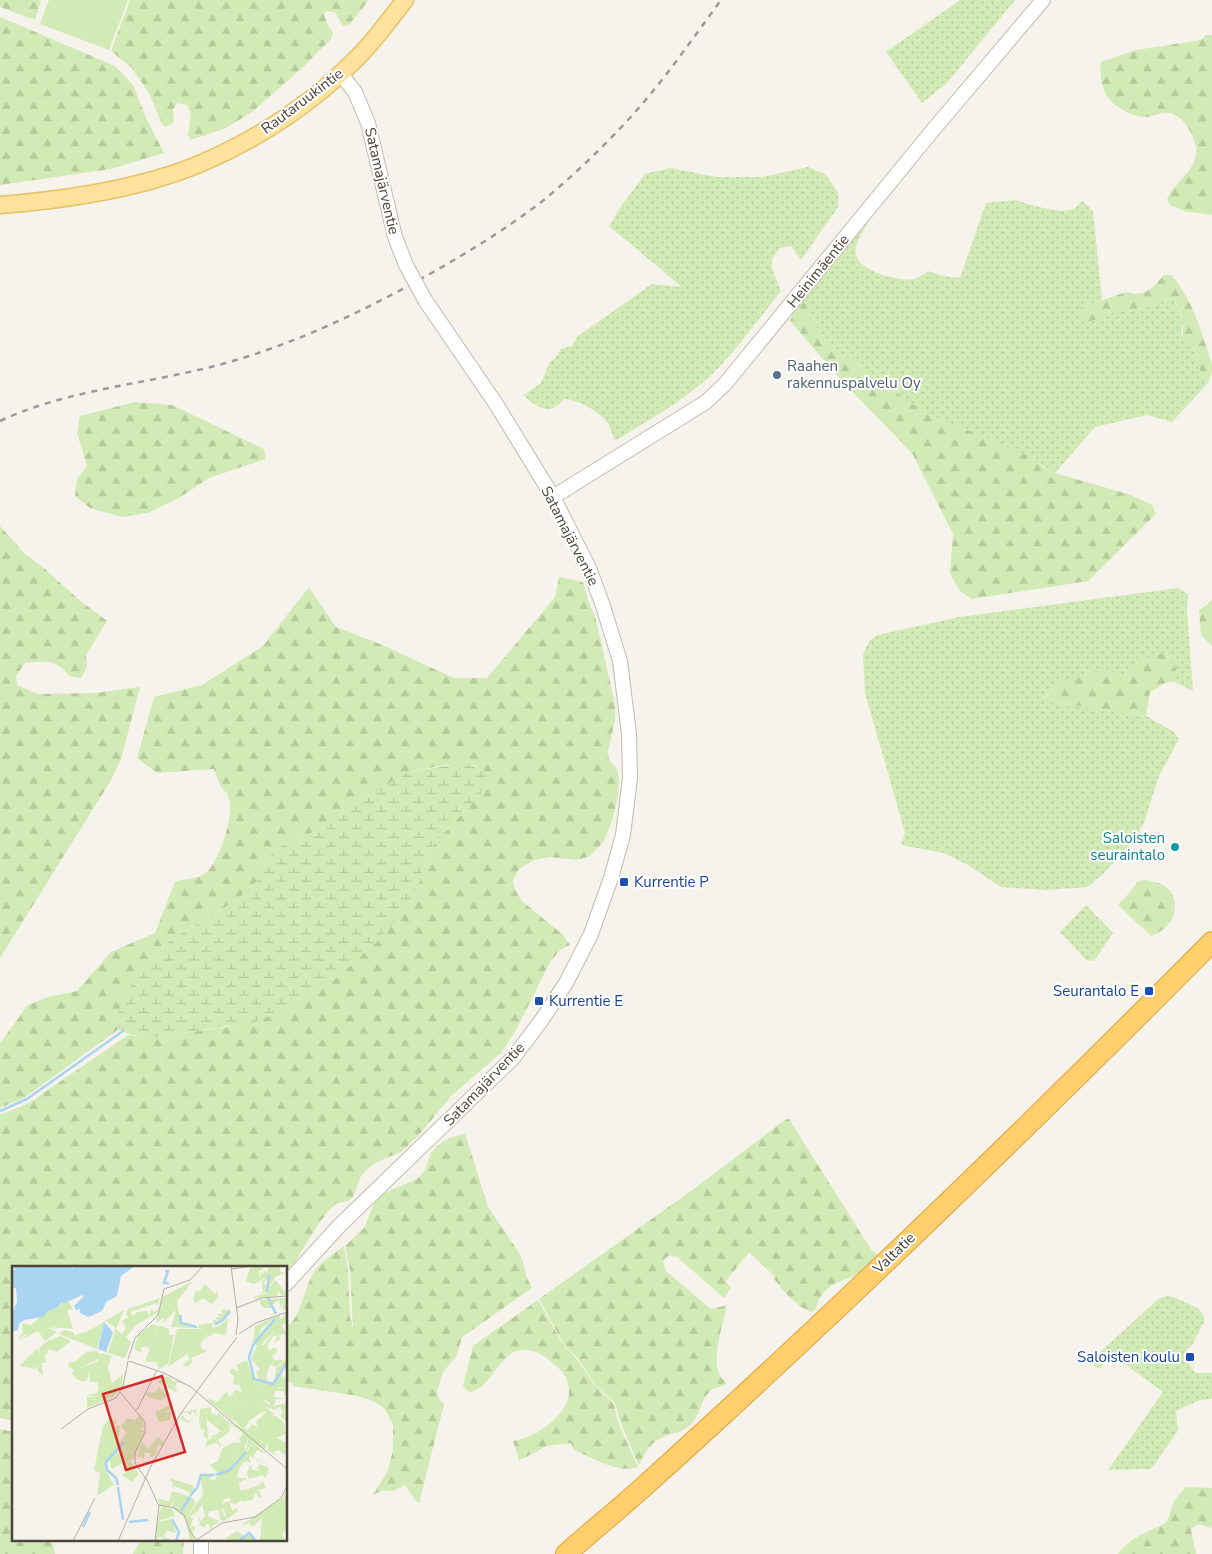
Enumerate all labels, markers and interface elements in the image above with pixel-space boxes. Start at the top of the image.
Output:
street label: Rautaruukintie [257,64,347,138]
street label: Satamajärventie [360,125,404,237]
street label: Heinimäentie [782,230,854,312]
place label: Raahen rakennuspalvelu Oy [787,356,921,393]
marker: Raahen rakennuspalvelu Oy [771,369,783,381]
street label: Satamajärventie [536,483,604,589]
place label: Saloisten seuraintalo [1090,828,1165,865]
marker: Saloisten seuraintalo [1169,841,1181,853]
place label: Kurrentie P [634,872,709,892]
marker: Kurrentie P [618,876,630,888]
place label: Seurantalo E [1053,981,1139,1001]
marker: Seurantalo E [1143,985,1155,997]
place label: Kurrentie E [549,991,623,1011]
marker: Kurrentie E [533,995,545,1007]
street label: Satamajärventie [439,1038,529,1130]
street label: Valtatie [868,1228,920,1279]
inset map [12,1266,288,1542]
place label: Saloisten koulu [1077,1347,1180,1367]
marker: Saloisten koulu [1184,1351,1196,1363]

